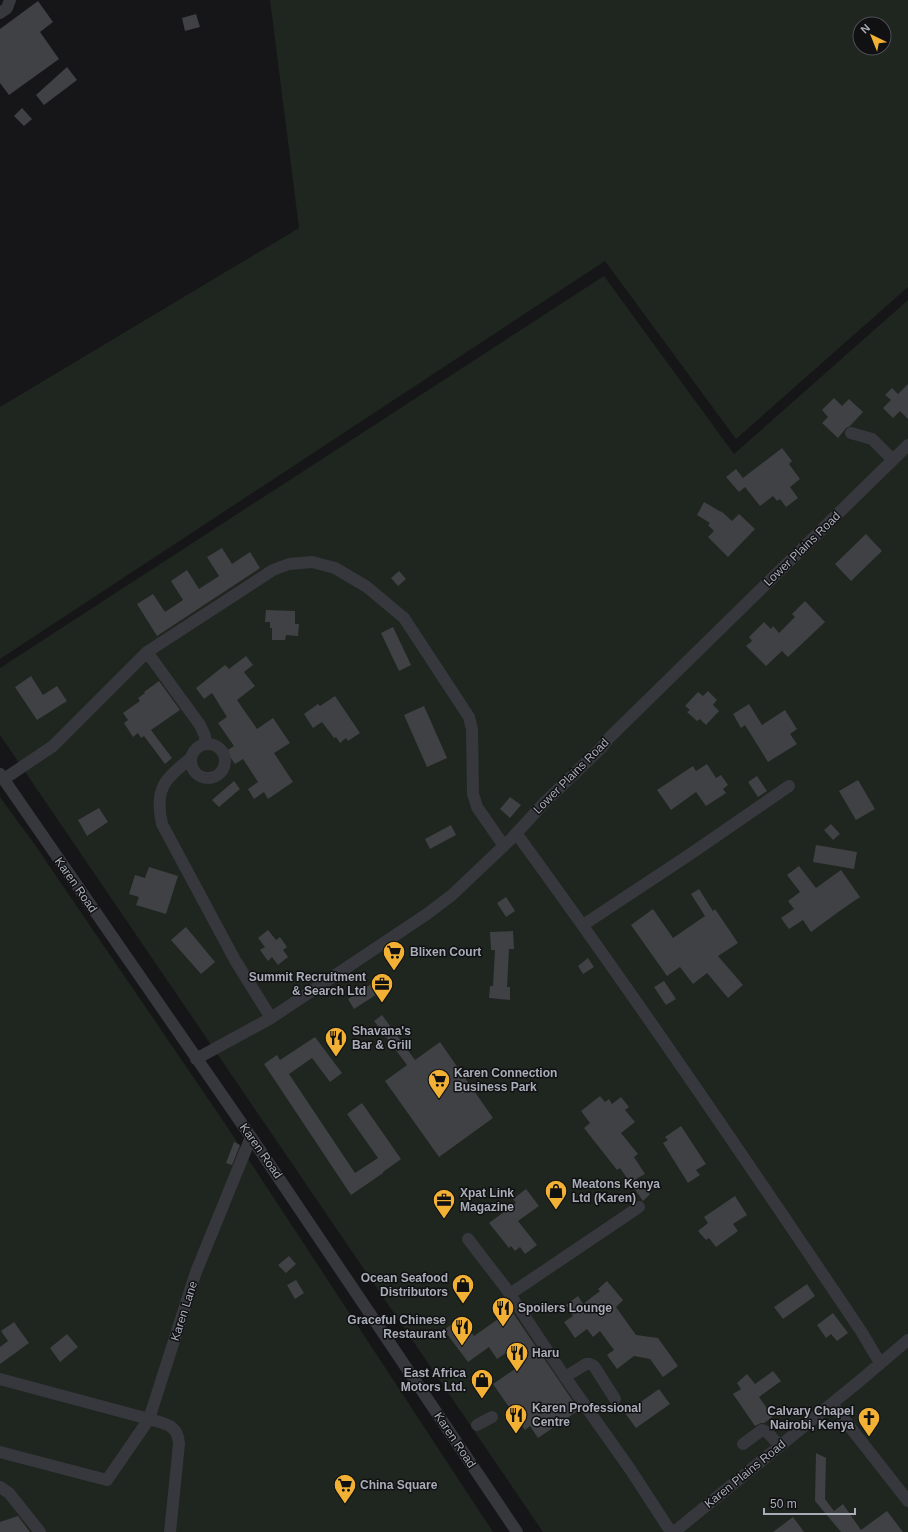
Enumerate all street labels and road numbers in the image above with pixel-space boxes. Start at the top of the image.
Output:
street label: Lower Plains Road [761,509,843,589]
street label: Lower Plains Road [530,735,612,817]
street label: Karen Road [52,855,100,915]
street label: Karen Road [237,1121,285,1181]
street label: Karen Lane [168,1279,200,1343]
street label: Karen Road [431,1410,479,1470]
street label: Karen Plains Road [702,1437,788,1511]

